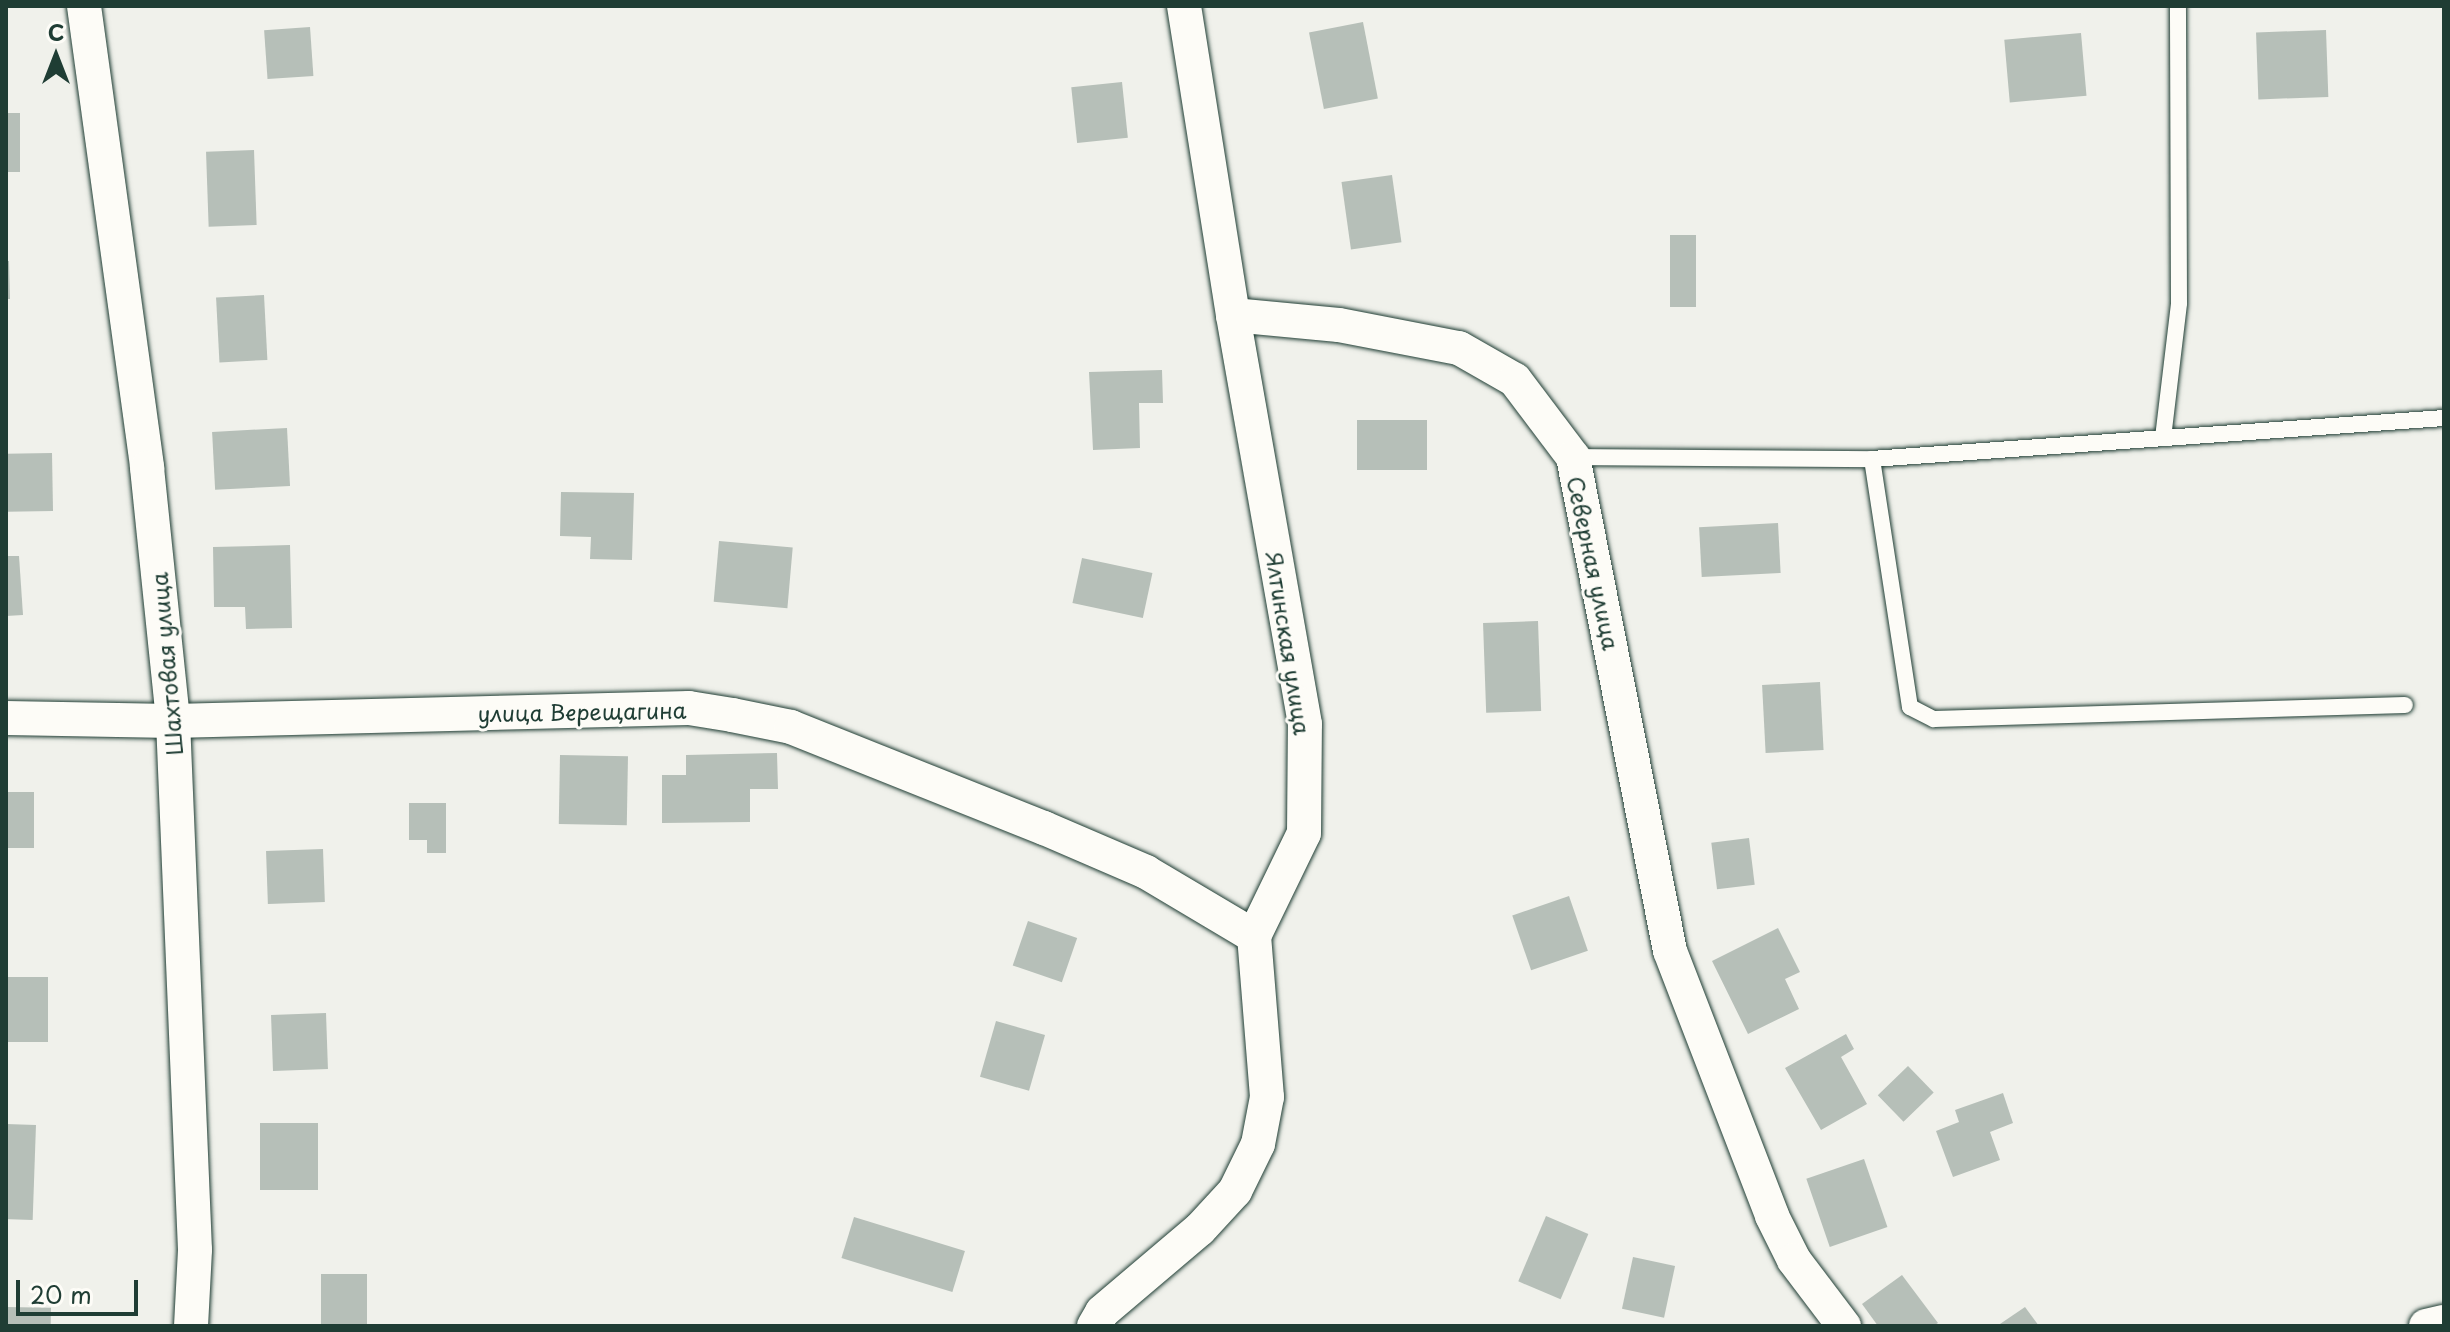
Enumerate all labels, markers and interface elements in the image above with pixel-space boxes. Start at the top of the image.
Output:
text: С [48,15,64,48]
north arrow [16,16,96,96]
street label: Северная улица [1563,473,1625,653]
street label: Ялтинская улица [1261,549,1317,737]
street label: Шахтовая улица [145,571,187,757]
street label: улица Верещагина [477,696,687,726]
scale bar [20,1264,142,1314]
text: 20 m [30,1276,92,1312]

